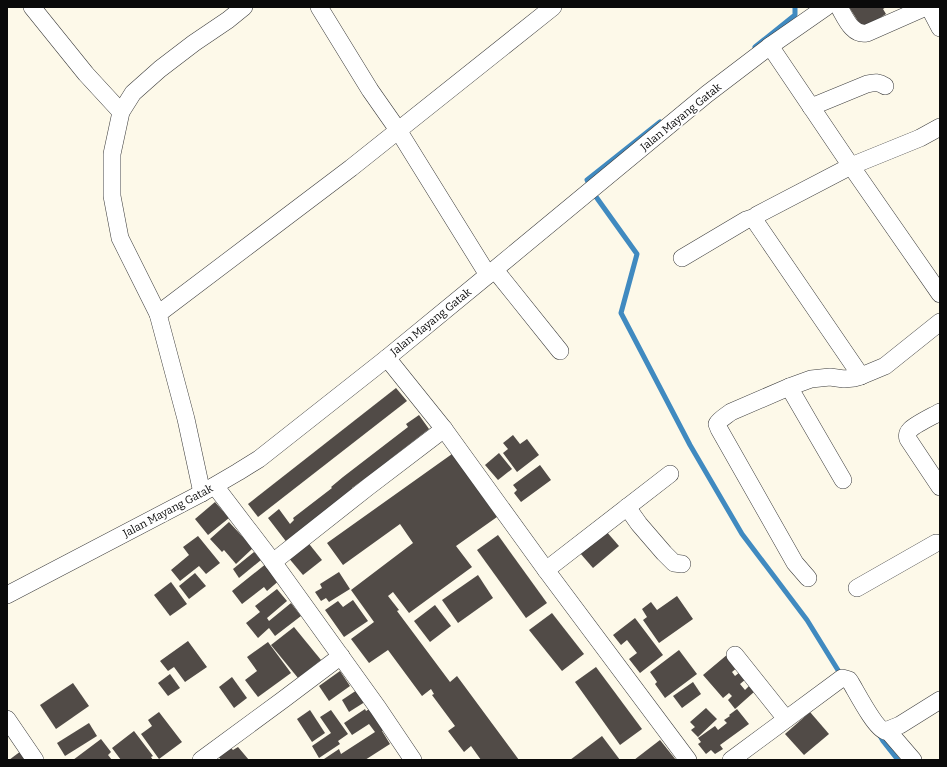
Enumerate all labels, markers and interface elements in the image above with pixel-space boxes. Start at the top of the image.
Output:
street label: Jalan Mayang Gatak [637,80,725,154]
street label: Jalan Mayang Gatak [387,285,475,359]
street label: Jalan Mayang Gatak [120,481,216,541]

